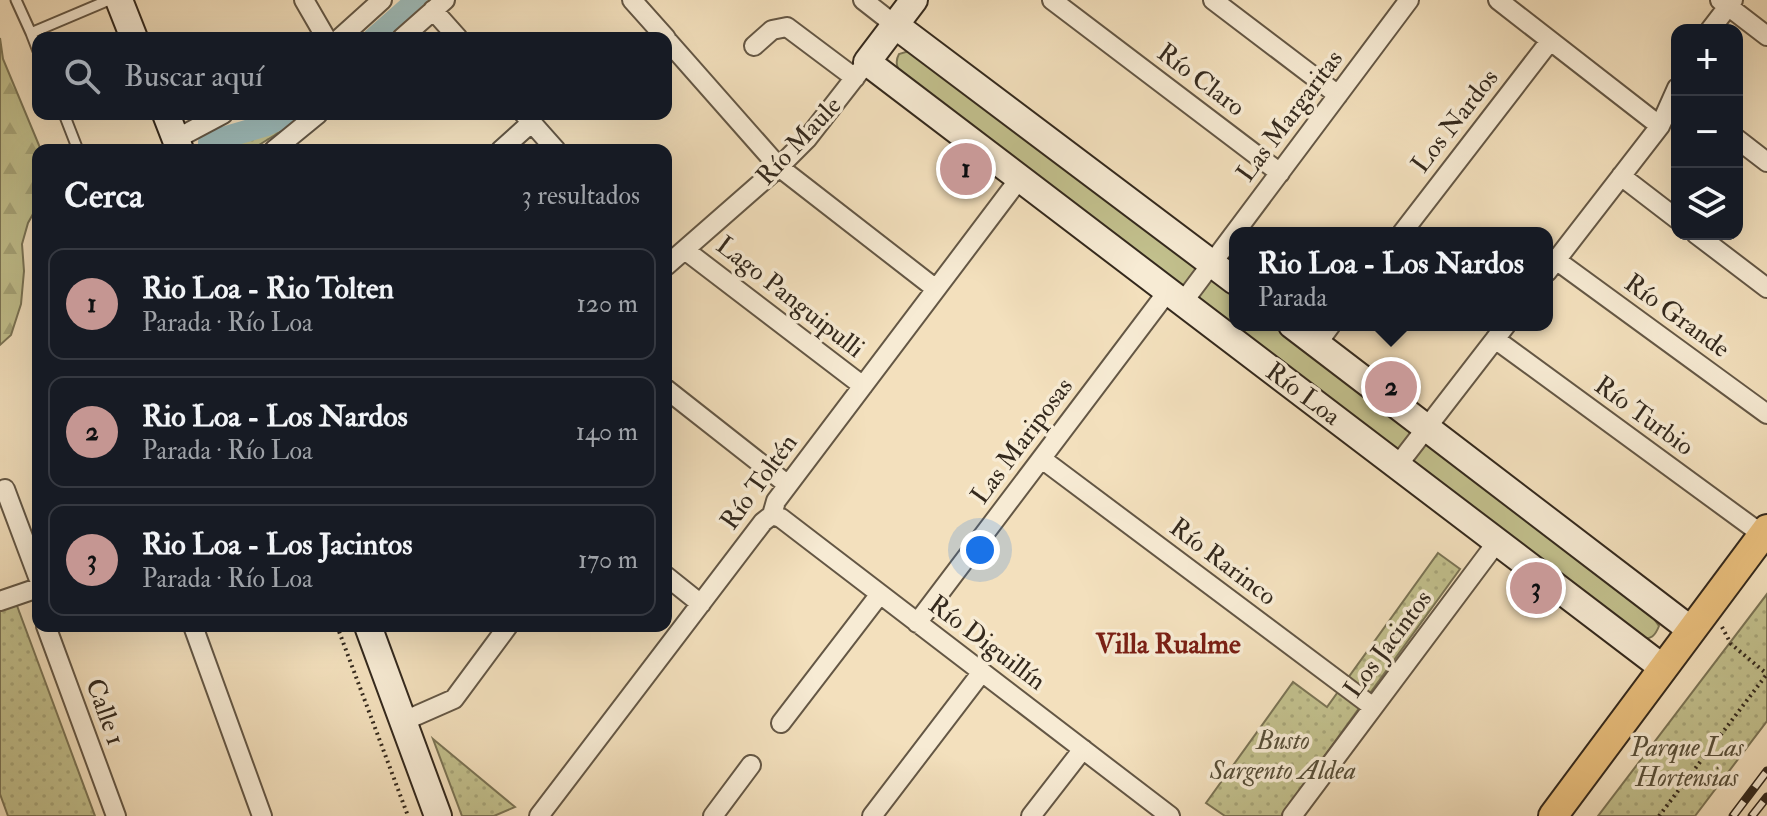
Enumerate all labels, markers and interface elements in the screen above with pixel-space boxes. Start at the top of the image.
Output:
map controls [1671,24,1743,240]
button: + [1671,24,1743,96]
search box [32,32,672,120]
street label: Río Claro [1151,37,1251,123]
street label: Las Margaritas [1230,44,1350,188]
icon: search [60,54,104,98]
text: Buscar aquí [124,58,263,95]
street label: Los Nardos [1405,63,1506,179]
street label: Río Maule [750,90,848,192]
button: − [1671,96,1743,168]
pin: 1 [940,139,992,199]
button: layers [1671,168,1743,240]
text: Cerca [64,175,143,218]
text: 3 resultados [522,180,640,212]
popup [1229,227,1553,331]
street label: Lago Panguipulli [709,229,870,366]
text: Rio Loa - Los Nardos [1258,245,1524,282]
street label: Río Grande [1618,267,1736,365]
text: Rio Loa - Rio Tolten [142,270,394,307]
text: Parada [1258,282,1327,314]
text: 1 [87,288,97,320]
text: 120 m [577,288,638,320]
text: Parada · Río Loa [142,307,313,339]
street label: Río Loa [1259,355,1347,433]
pin: 2 [1365,357,1417,417]
street label: Río Turbio [1588,369,1700,463]
street label: Las Mariposas [964,371,1081,511]
text: Rio Loa - Los Nardos [142,398,408,435]
text: 2 [85,416,99,448]
text: 140 m [576,416,638,448]
street label: Río Toltén [713,428,805,536]
text: Parada · Río Loa [142,435,313,467]
street label: Río Rarinco [1163,511,1283,613]
text: Rio Loa - Los Jacintos [142,526,412,563]
your location [960,530,1000,570]
text: 3 [87,544,97,576]
text: 170 m [578,544,638,576]
pin: 3 [1510,558,1562,618]
text: Parada · Río Loa [142,563,313,595]
street label: Los Jacintos [1337,584,1439,704]
street label: Río Diguillín [922,589,1052,697]
district label: Villa Rualme [1094,627,1241,662]
street label: Calle 1 [78,674,132,750]
park label: Busto Sargento Aldea [1209,725,1356,787]
park label: Parque Las Hortensias [1629,732,1744,794]

